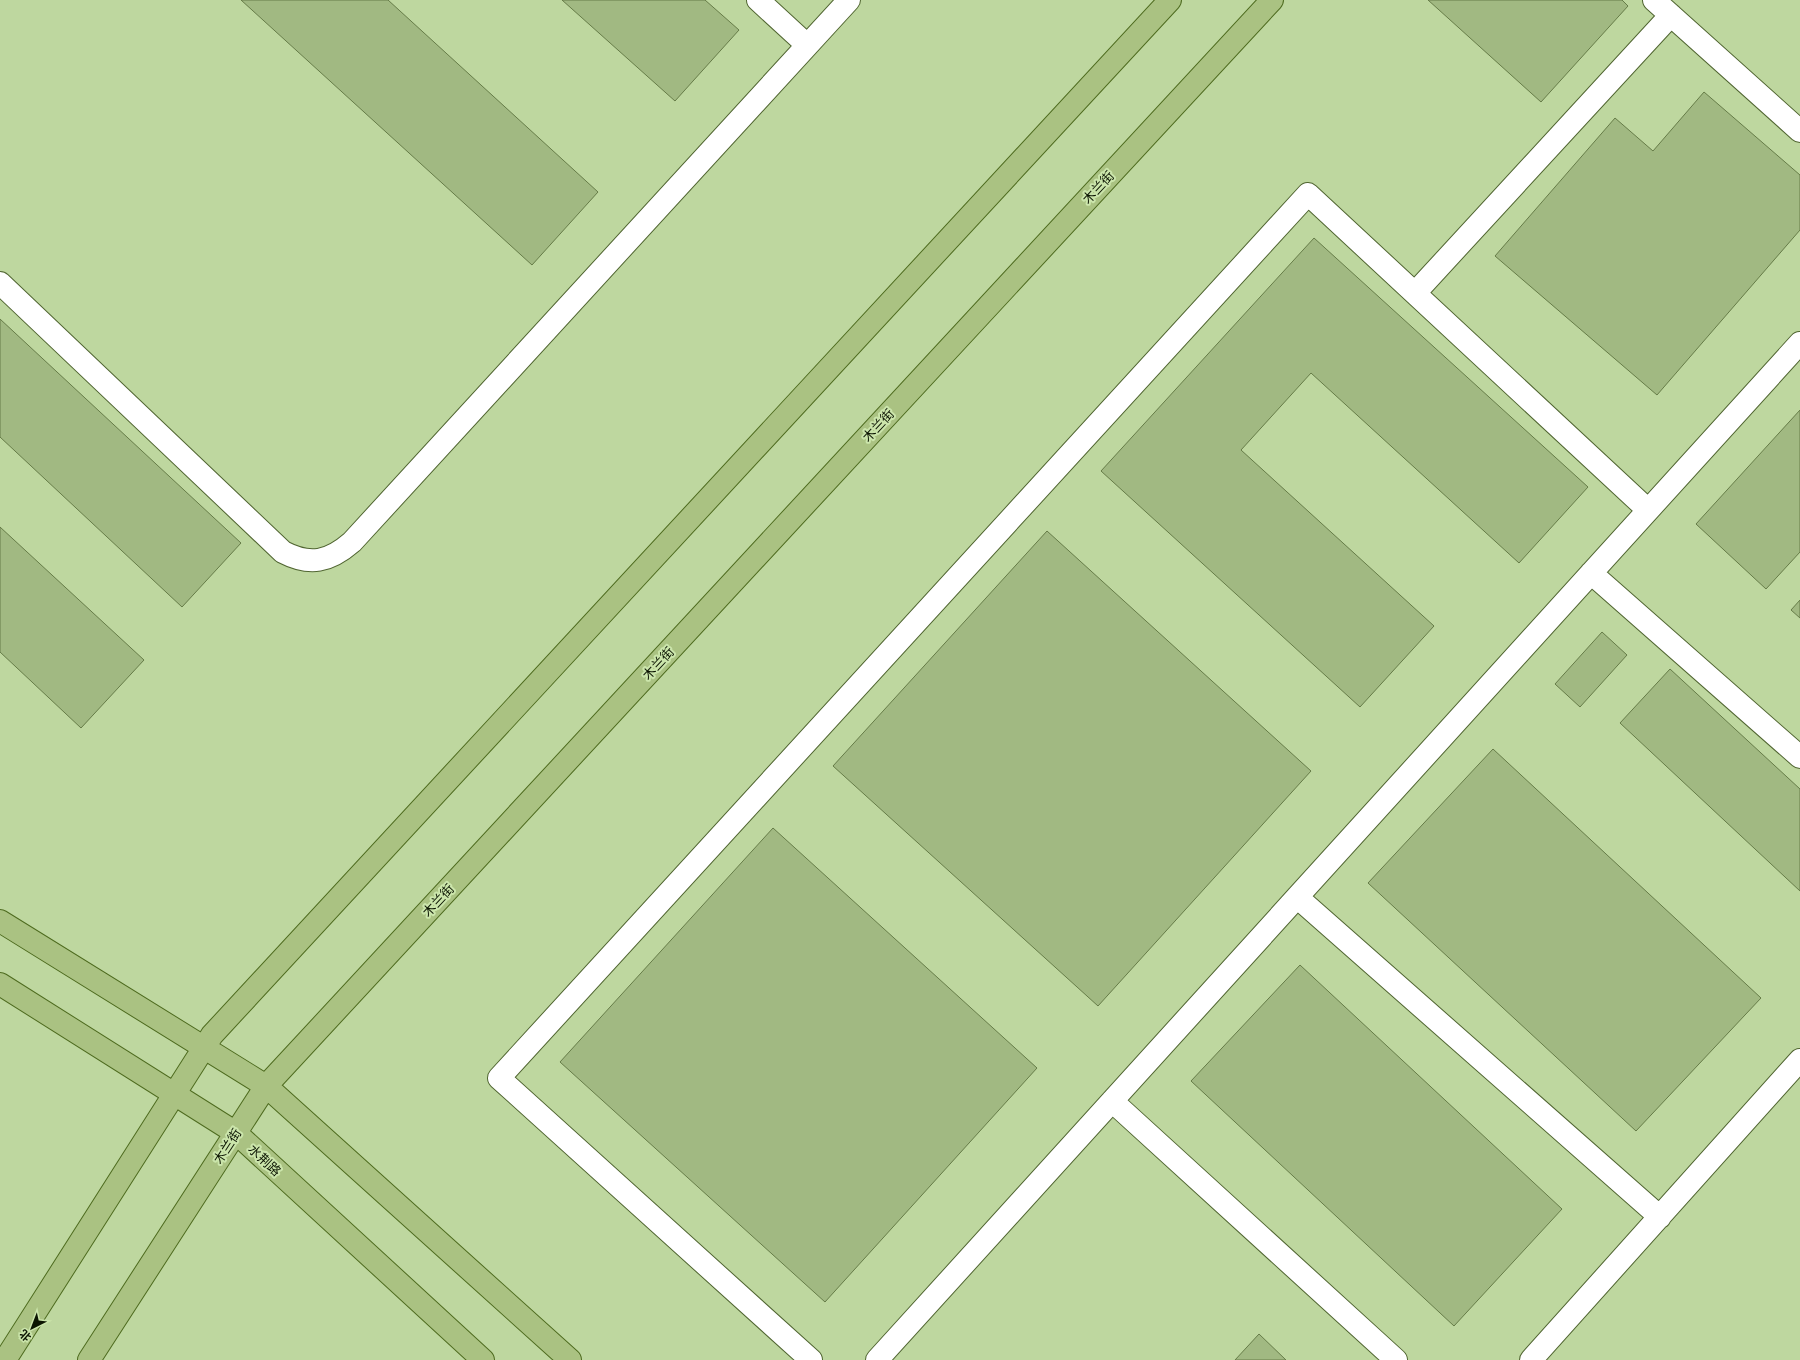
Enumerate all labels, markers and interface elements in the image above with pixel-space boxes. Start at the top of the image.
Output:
street label: 木兰街 [1079,167,1117,207]
street label: 木兰街 [859,405,897,445]
street label: 木兰街 [639,643,677,683]
street label: 木兰街 [419,880,457,920]
street label: 木兰街 [210,1125,244,1167]
street label: 水荆路 [245,1141,285,1179]
north arrow [12,1308,52,1348]
text: 北 [17,1327,34,1344]

